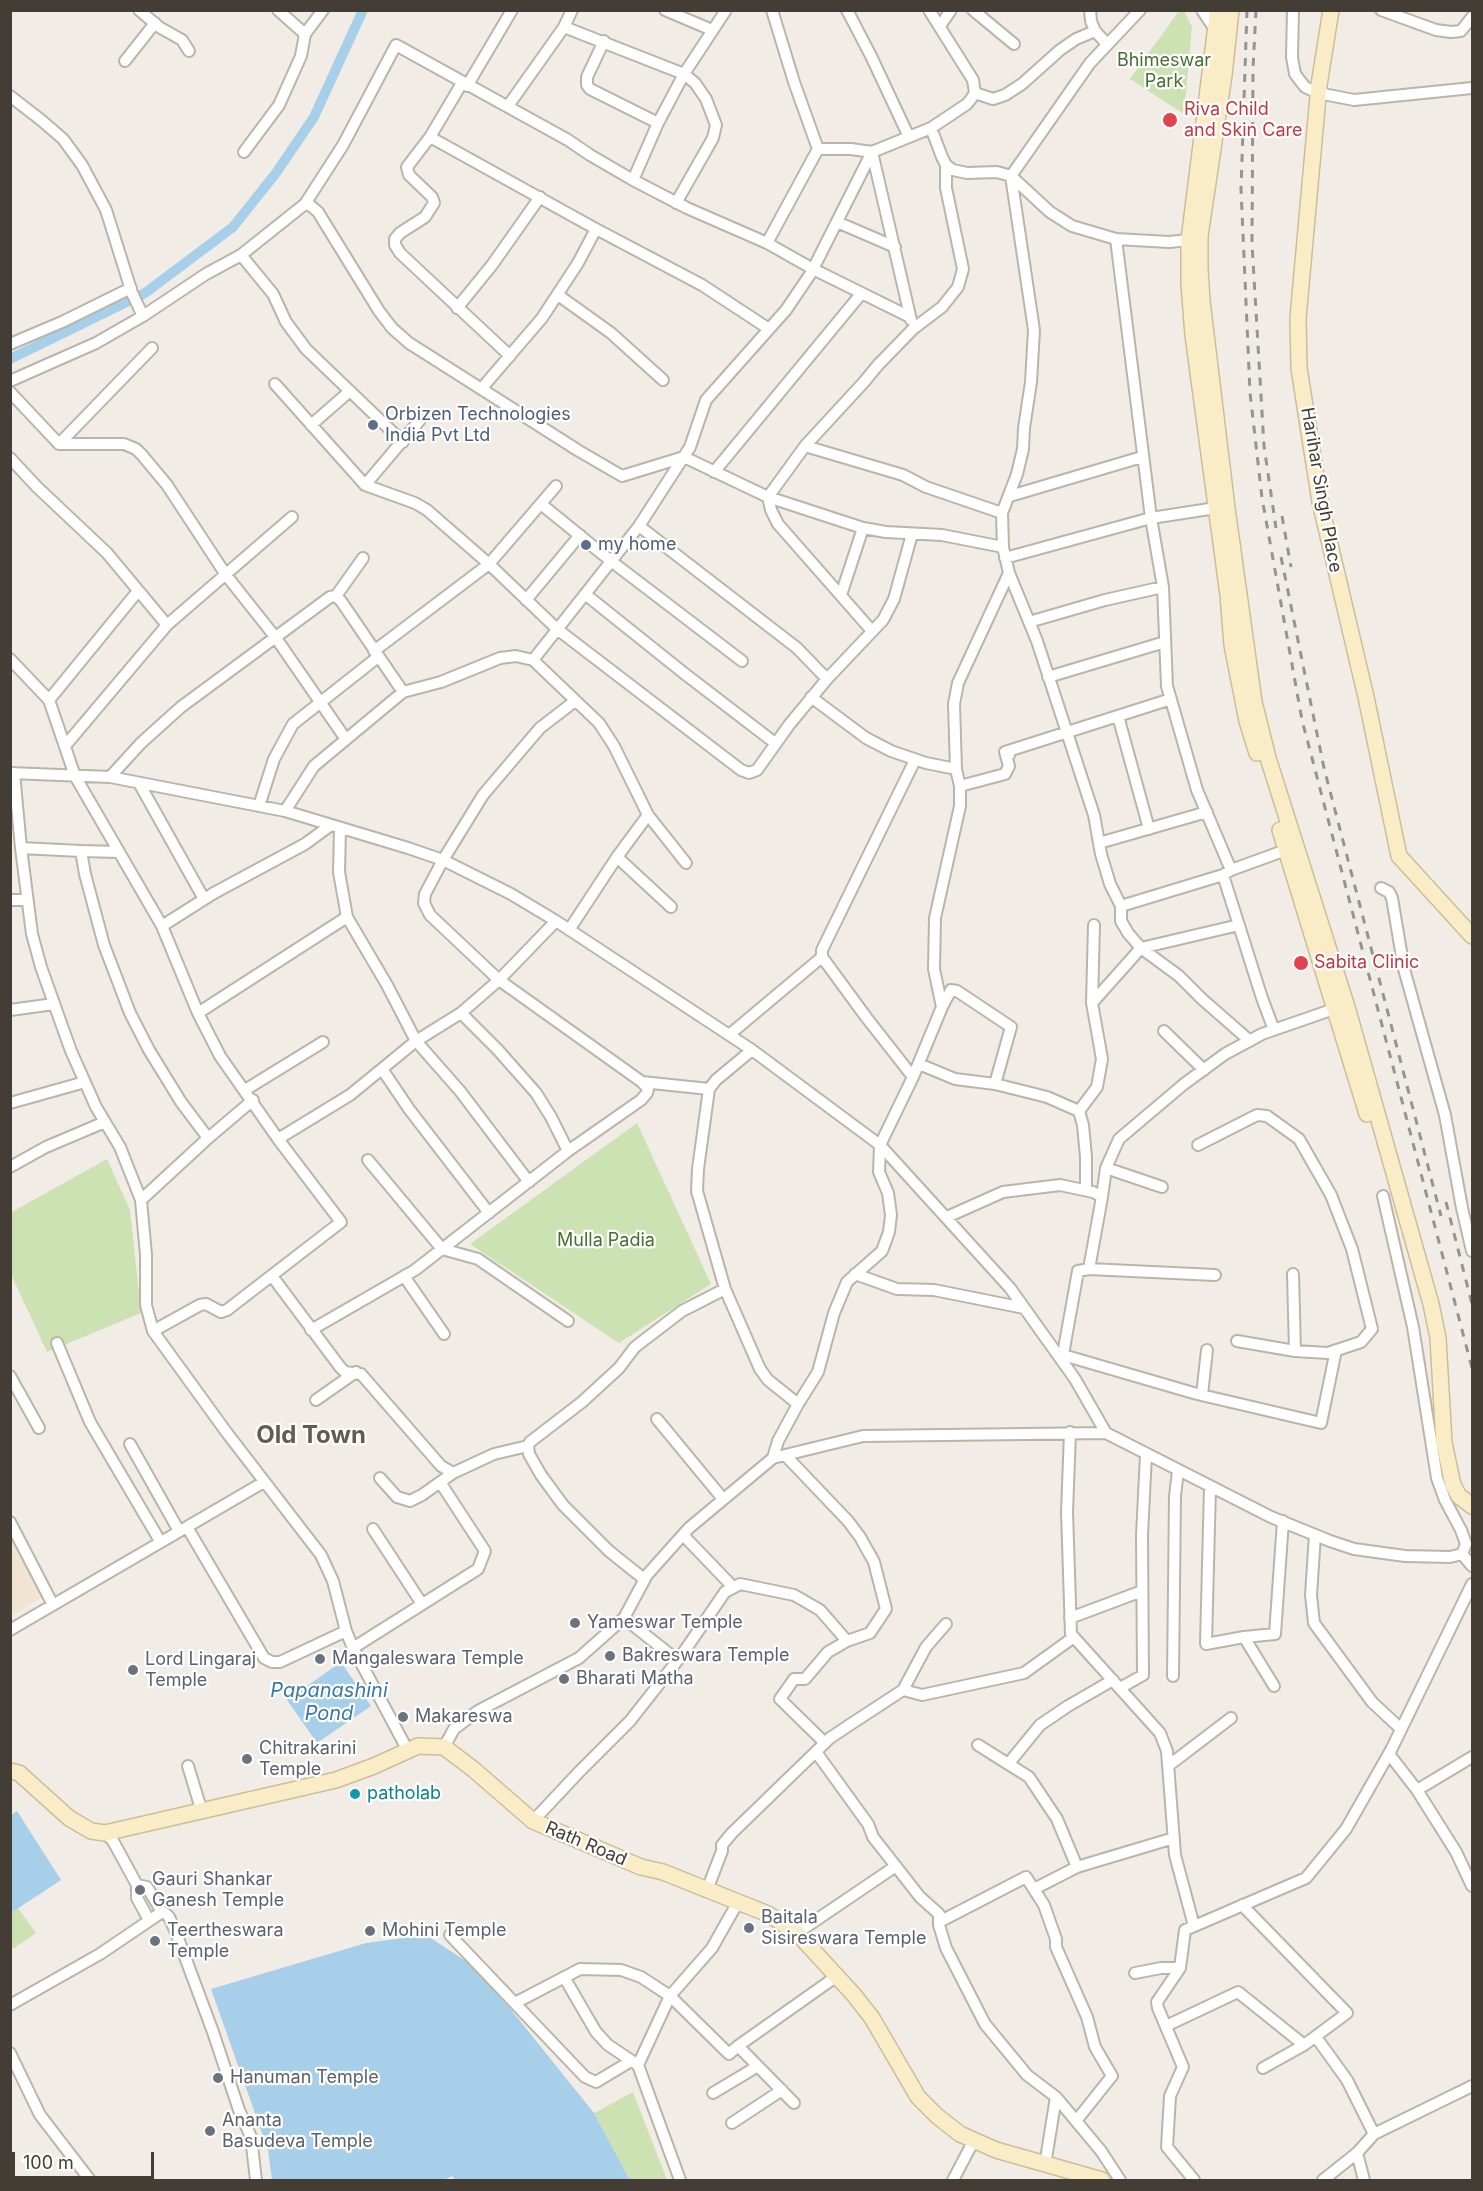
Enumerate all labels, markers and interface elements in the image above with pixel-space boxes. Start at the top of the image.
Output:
park label: Bhimeswar Park [1117,50,1211,92]
place label: Riva Child and Skin Care [1184,99,1303,142]
marker: Riva Child and Skin Care [1161,111,1179,129]
place label: Orbizen Technologies India Pvt Ltd [385,404,571,446]
street label: Harihar Singh Place [1296,406,1346,574]
marker: Orbizen Technologies India Pvt Ltd [366,418,380,432]
place label: my home [598,534,676,556]
marker: my home [579,538,593,552]
place label: Sabita Clinic [1314,952,1419,974]
marker: Sabita Clinic [1292,954,1310,972]
park label: Mulla Padia [557,1230,655,1252]
district label: Old Town [256,1422,366,1450]
place label: Yameswar Temple [587,1612,743,1634]
marker: Yameswar Temple [568,1616,582,1630]
place label: Bakreswara Temple [622,1645,789,1667]
place label: Mangaleswara Temple [332,1648,524,1670]
place label: Lord Lingaraj Temple [145,1649,256,1692]
marker: Bakreswara Temple [603,1649,617,1663]
marker: Mangaleswara Temple [313,1652,327,1666]
marker: Lord Lingaraj Temple [126,1663,140,1677]
place label: Bharati Matha [576,1668,694,1690]
marker: Bharati Matha [557,1672,571,1686]
water label: Papanashini Pond [270,1679,388,1726]
place label: Makareswa [415,1706,513,1728]
marker: Makareswa [396,1710,410,1724]
place label: Chitrakarini Temple [259,1738,356,1780]
marker: Chitrakarini Temple [240,1752,254,1766]
place label: patholab [367,1783,441,1805]
marker: patholab [348,1787,362,1801]
street label: Rath Road [542,1817,630,1871]
place label: Gauri Shankar Ganesh Temple [152,1869,284,1912]
marker: Gauri Shankar Ganesh Temple [133,1883,147,1897]
place label: Baitala Sisireswara Temple [761,1907,926,1950]
place label: Teertheswara Temple [167,1920,284,1962]
place label: Mohini Temple [382,1920,506,1942]
marker: Baitala Sisireswara Temple [742,1921,756,1935]
marker: Mohini Temple [363,1924,377,1938]
marker: Teertheswara Temple [148,1934,162,1948]
place label: Hanuman Temple [230,2067,379,2089]
marker: Hanuman Temple [211,2071,225,2085]
place label: Ananta Basudeva Temple [222,2110,373,2152]
marker: Ananta Basudeva Temple [203,2124,217,2138]
scale bar [15,2140,158,2178]
text: 100 m [23,2152,74,2173]

